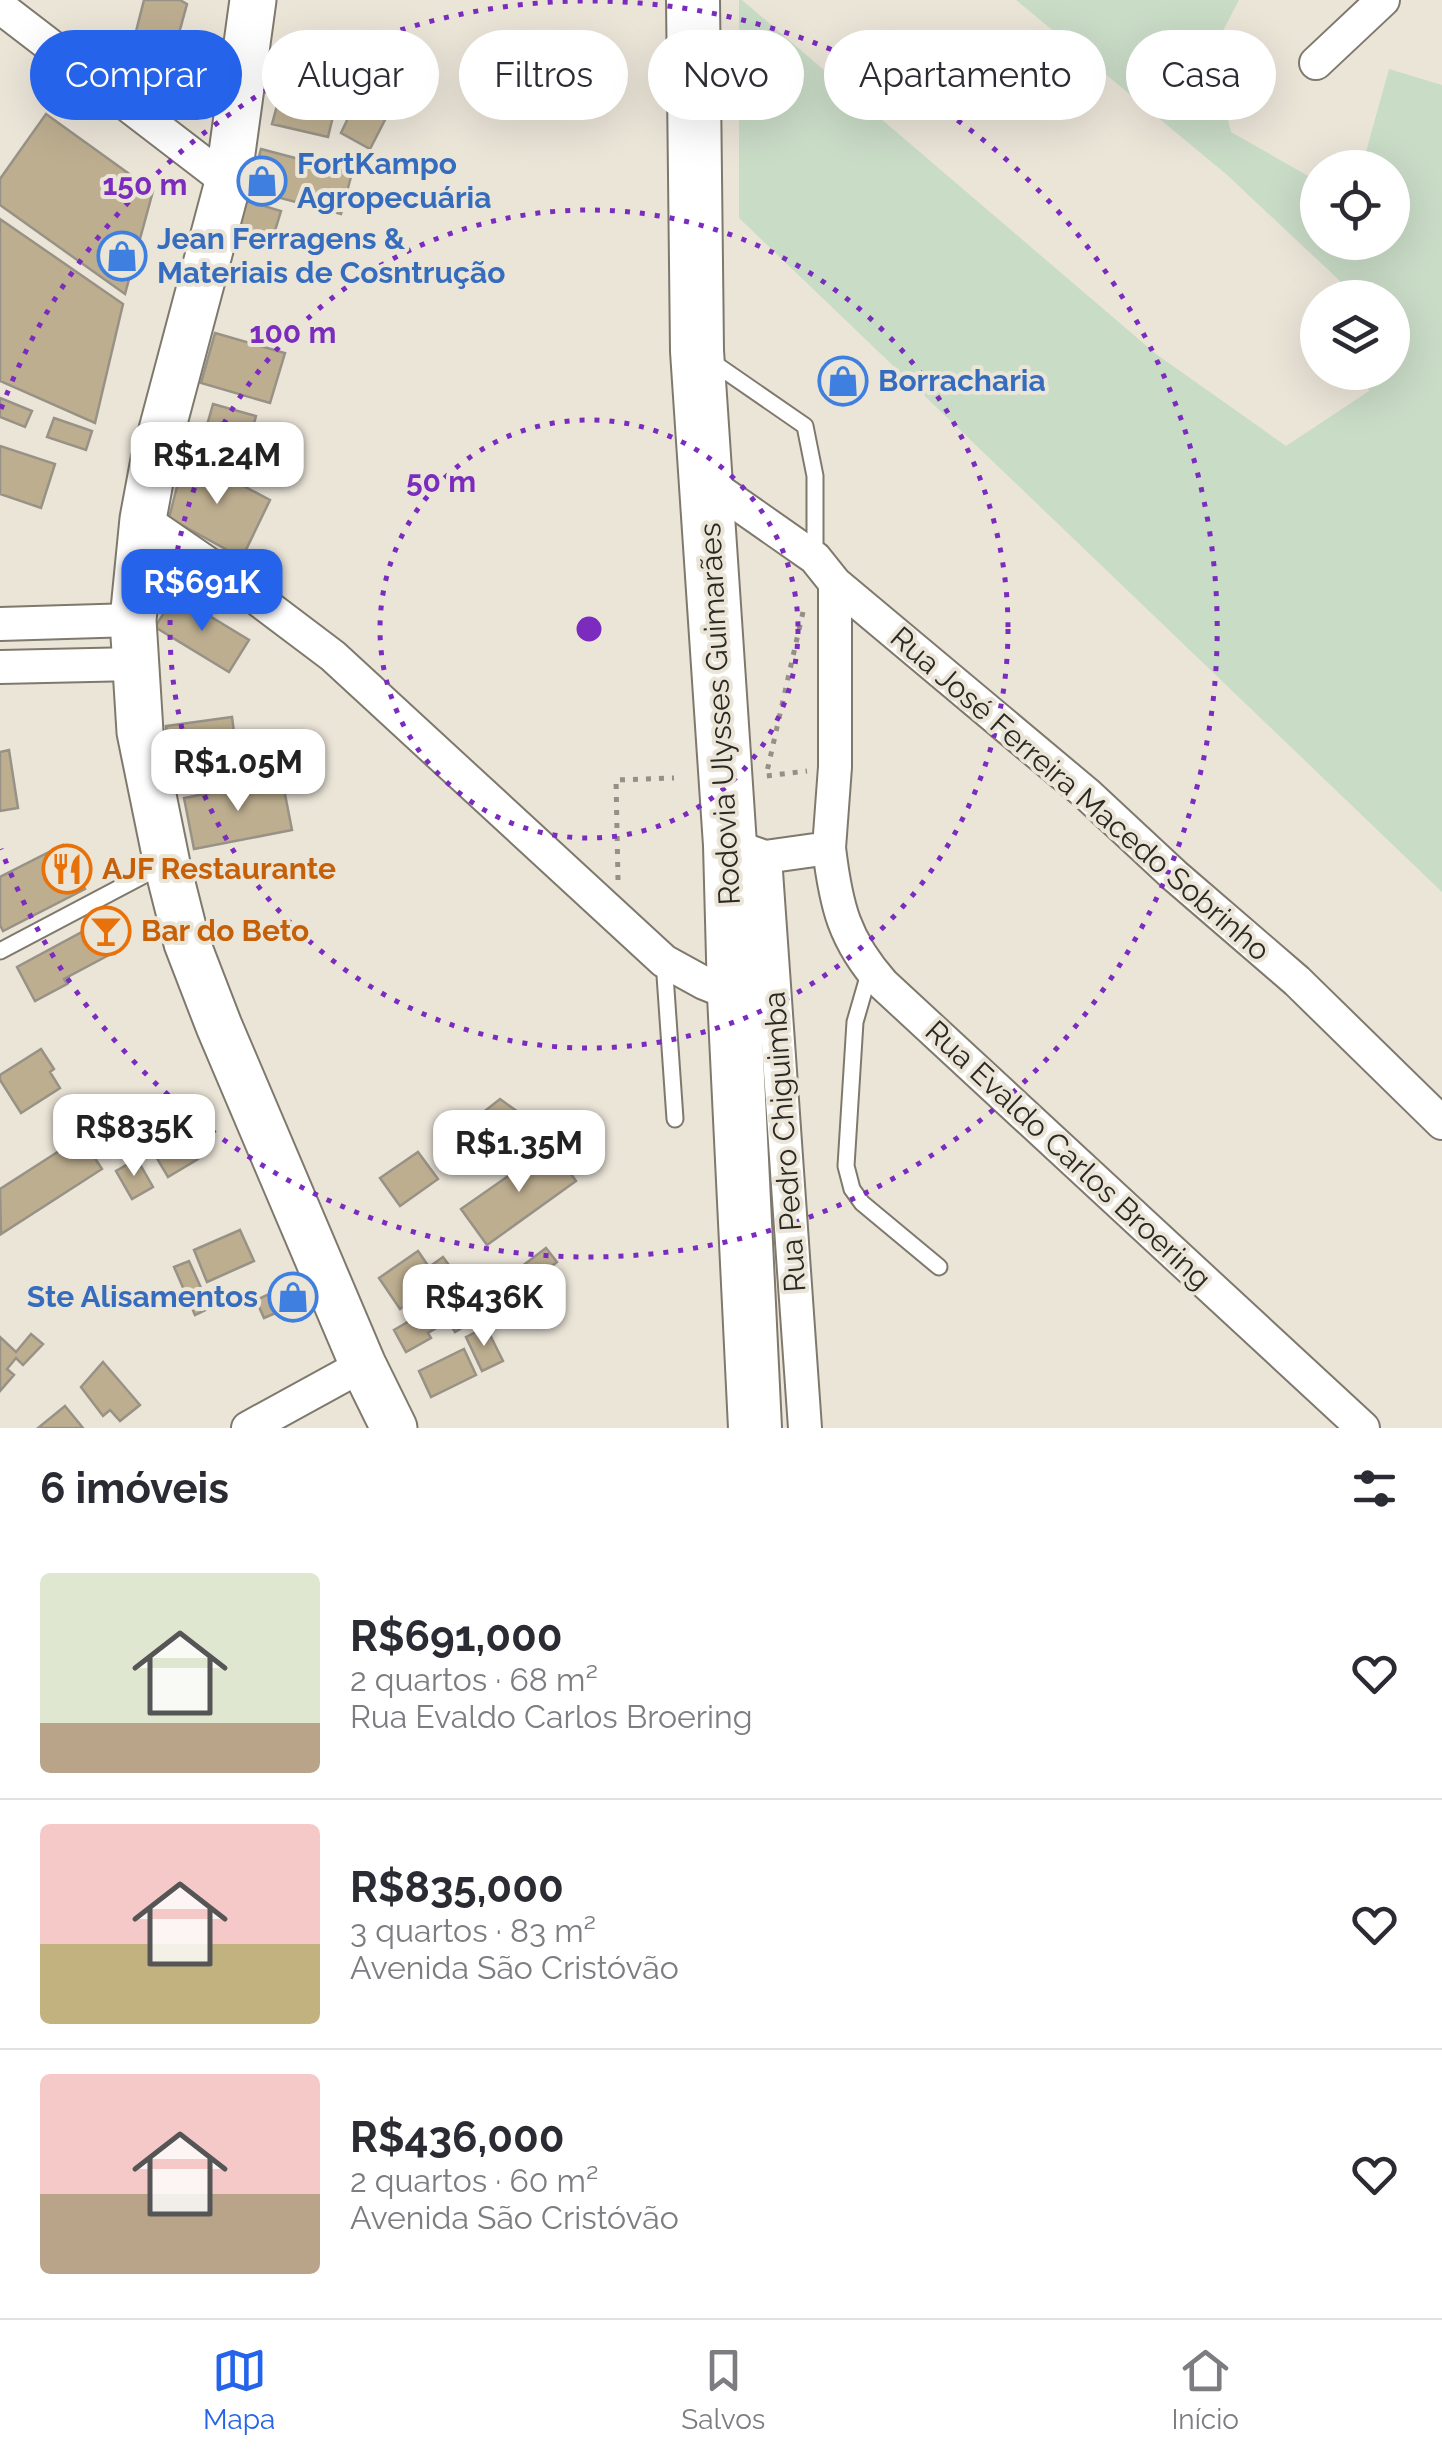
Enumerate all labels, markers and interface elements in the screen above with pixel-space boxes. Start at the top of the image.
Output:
chip: Comprar [30,30,242,120]
chip: Alugar [262,30,439,120]
chip: Filtros [459,30,628,120]
chip: Novo [648,30,804,120]
chip: Apartamento [824,30,1106,120]
chip: Casa [1126,30,1276,120]
place label: FortKampo Agropecuária [297,146,491,215]
map controls [1300,150,1410,390]
button: locate [1300,150,1410,260]
shop icon: FortKampo Agropecuária [236,155,288,207]
text: 150 m [103,167,188,202]
place label: Jean Ferragens & Materiais de Cosntrução [157,221,505,290]
shop icon: Jean Ferragens & Materiais de Cosntrução [96,230,148,282]
button: layers [1300,280,1410,390]
text: 100 m [250,315,336,350]
shop icon: Borracharia [817,355,869,407]
place label: Borracharia [878,363,1046,398]
pin: R$1.24M [125,422,309,507]
text: R$1.24M [153,436,281,473]
text: 50 m [406,464,476,499]
street label: Rodovia Ulysses Guimarães [692,522,747,906]
pin: R$691K [121,549,283,634]
text: R$691K [143,563,261,600]
centre of rings [571,611,607,647]
street label: Rua José Ferreira Macedo Sobrinho [884,619,1277,968]
pin: R$1.05M [146,729,330,814]
text: R$1.05M [173,743,303,780]
restaurant icon: AJF Restaurante [41,843,93,895]
place label: AJF Restaurante [102,851,336,886]
bar icon: Bar do Beto [80,905,132,957]
place label: Bar do Beto [141,913,309,948]
street label: Rua Pedro Chiguimba [757,991,812,1294]
street label: Rua Evaldo Carlos Broering [918,1013,1218,1296]
pin: R$835K [53,1094,215,1179]
text: R$835K [75,1108,193,1145]
pin: R$1.35M [427,1110,611,1195]
text: R$1.35M [455,1124,583,1161]
pin: R$436K [403,1264,565,1349]
shop icon: Ste Alisamentos [267,1271,319,1323]
text: R$436K [425,1278,543,1315]
place label: Ste Alisamentos [27,1279,258,1314]
icon: filters [1347,1461,1402,1516]
text: 6 imóveis [40,1464,229,1513]
text: R$691,000 [350,1612,563,1661]
icon: home [120,1613,240,1733]
icon: heart [1347,1646,1402,1701]
text: 2 quartos · 68 m² [350,1661,598,1698]
text: Rua Evaldo Carlos Broering [350,1698,752,1735]
text: R$835,000 [350,1863,564,1912]
icon: home [120,1864,240,1984]
icon: heart [1347,1897,1402,1952]
text: 3 quartos · 83 m² [350,1912,596,1949]
text: Avenida São Cristóvão [350,1949,679,1986]
text: R$436,000 [350,2113,565,2162]
icon: home [120,2114,240,2234]
icon: heart [1347,2147,1402,2202]
text: 2 quartos · 60 m² [350,2162,598,2199]
text: Avenida São Cristóvão [350,2199,679,2236]
tab: Mapa [203,2343,275,2436]
tab: Salvos [681,2343,765,2436]
tab: Início [1171,2343,1239,2436]

